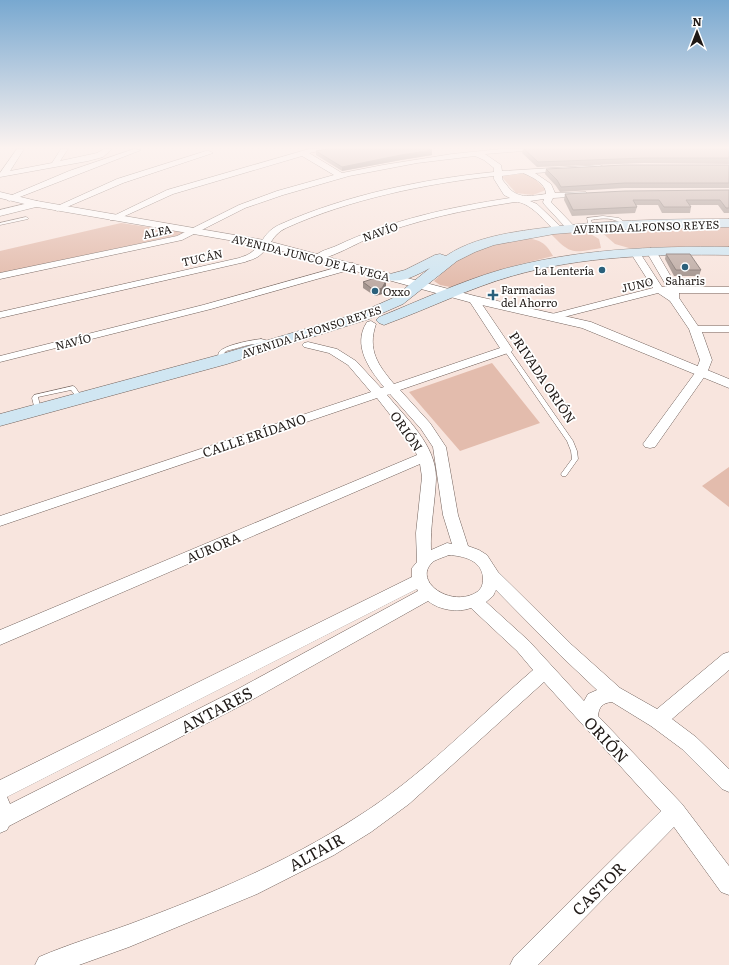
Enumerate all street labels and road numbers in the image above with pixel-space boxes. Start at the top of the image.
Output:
street label: AVENIDA ALFONSO REYES [573,215,719,237]
street label: NAVÍO [360,217,400,245]
street label: ALFA [141,220,173,242]
street label: AVENIDA JUNCO DE LA VEGA [230,230,392,284]
street label: TUCÁN [180,245,224,269]
street label: JUNO [619,273,655,295]
street label: AVENIDA ALFONSO REYES [239,301,383,361]
street label: PRIVADA ORIÓN [505,327,581,427]
street label: NAVÍO [53,329,93,353]
street label: ORIÓN [386,407,428,455]
street label: CALLE ERÍDANO [200,408,308,462]
street label: AURORA [183,527,243,567]
street label: ANTARES [176,680,256,738]
street label: ORIÓN [579,710,635,768]
street label: ALTAIR [284,826,348,876]
street label: CASTOR [566,855,631,920]

